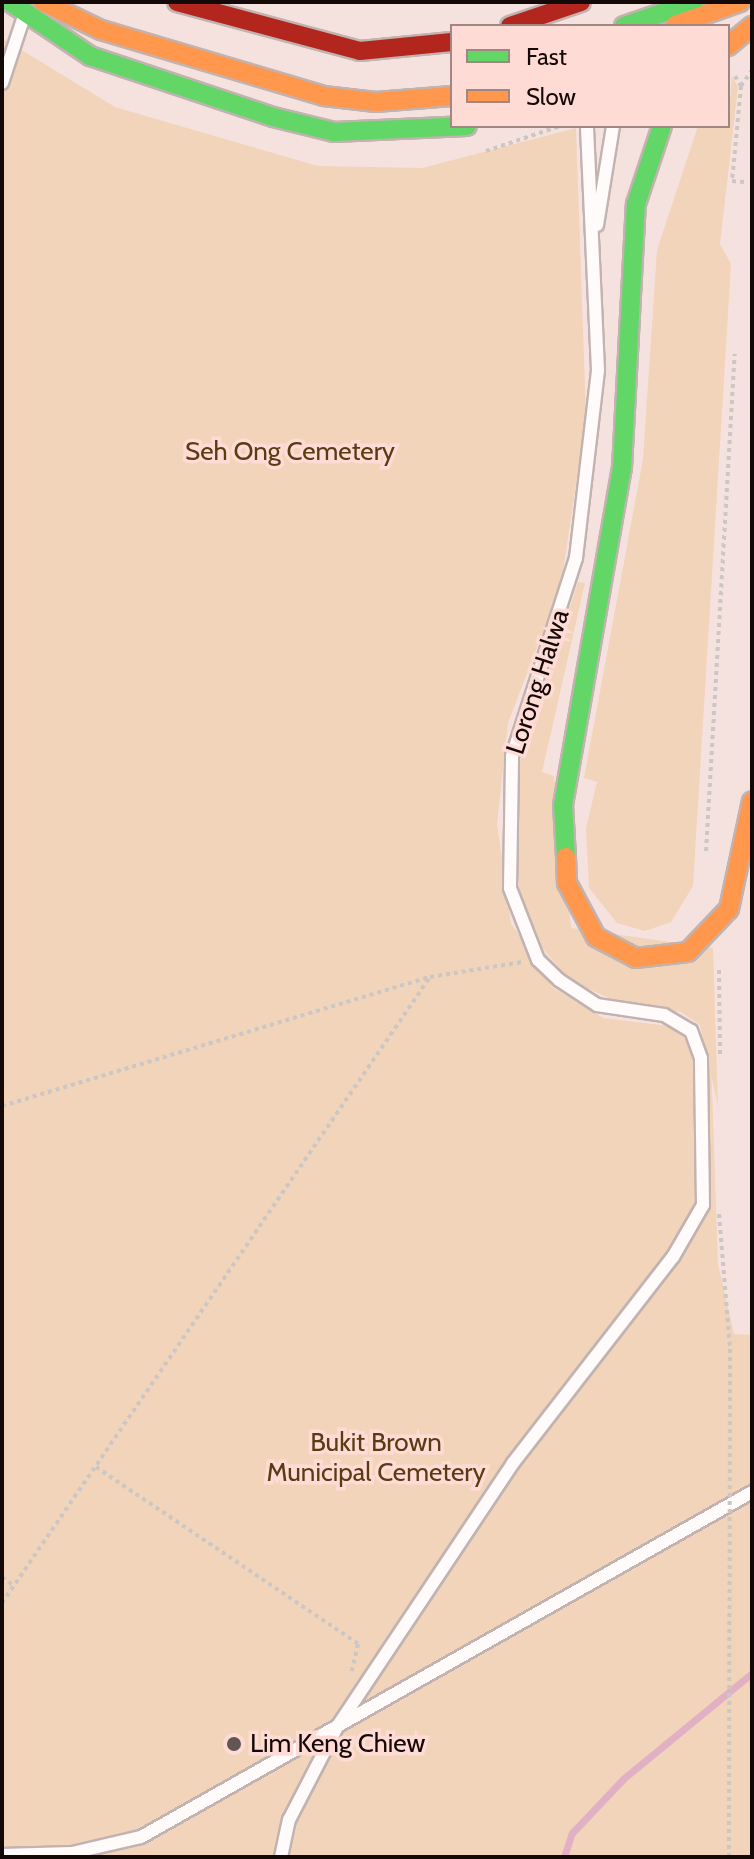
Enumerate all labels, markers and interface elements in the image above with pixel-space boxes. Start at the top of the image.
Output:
legend [450,24,730,128]
text: Fast [526,42,567,71]
text: Slow [526,82,576,111]
park label: Seh Ong Cemetery [185,436,395,468]
street label: Lorong Halwa [500,606,576,758]
park label: Bukit Brown Municipal Cemetery [266,1427,486,1488]
place label: Lim Keng Chiew [250,1728,425,1760]
marker: Lim Keng Chiew [225,1735,243,1753]

